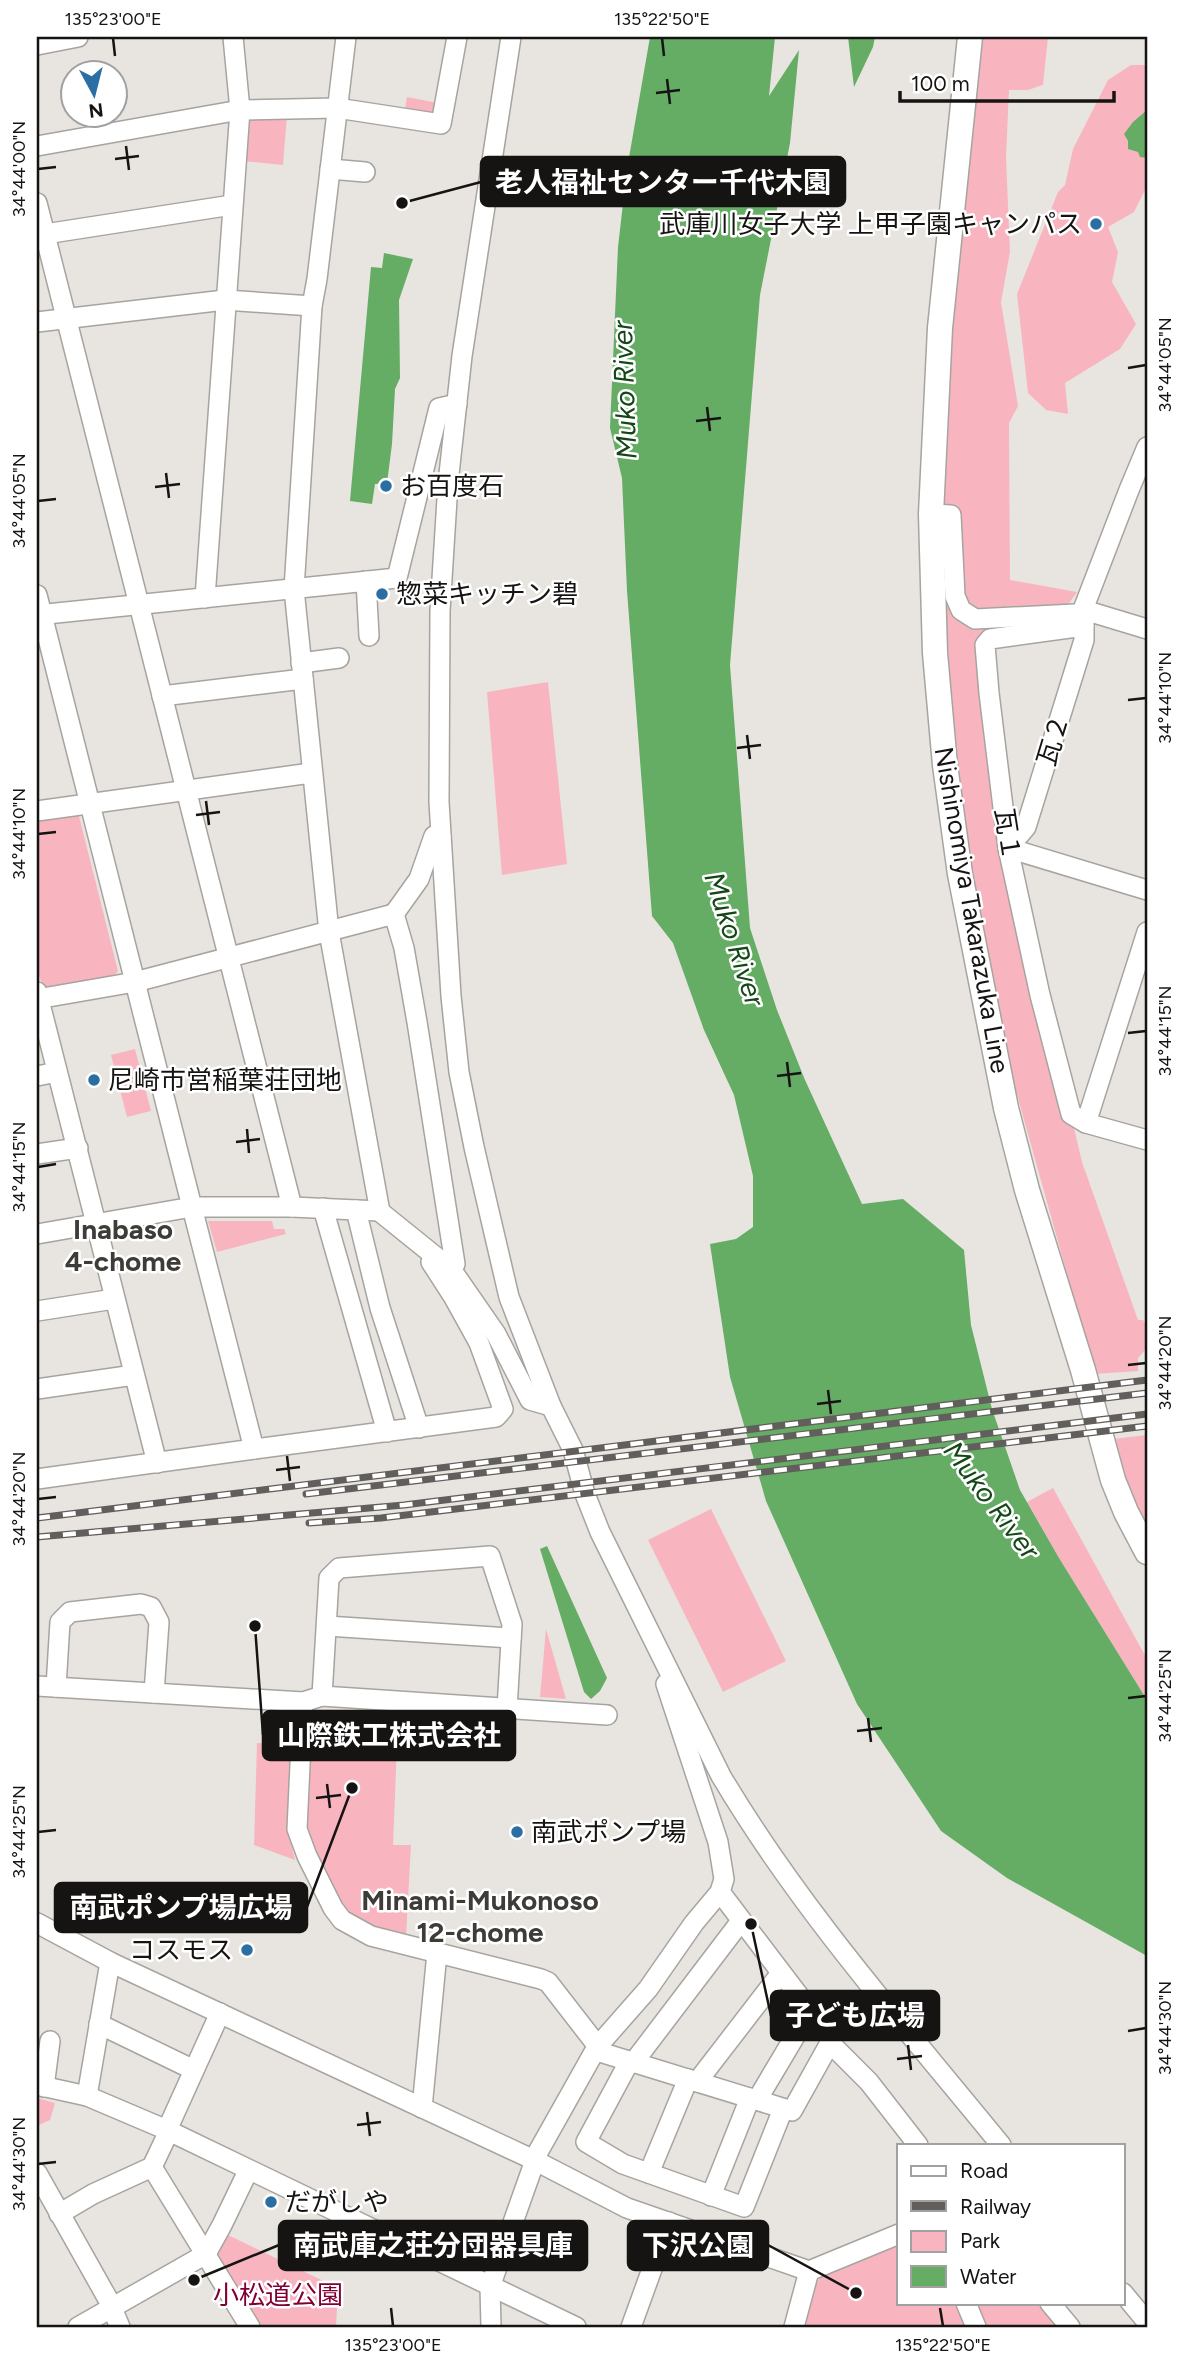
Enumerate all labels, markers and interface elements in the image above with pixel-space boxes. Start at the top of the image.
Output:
text: 135°23'00"E [64,8,162,30]
text: 135°22'50"E [614,8,710,30]
north arrow [60,60,130,130]
scale bar [900,60,1114,104]
text: 100 m [911,71,970,96]
text: N [87,98,105,123]
text: 34°44'00"N [8,121,30,217]
callout: 老人福祉センター千代木園 [481,157,845,206]
text: 老人福祉センター千代木園 [495,165,831,199]
place label: 武庫川女子大学 上甲子園キャンパス [660,208,1082,240]
marker: 武庫川女子大学 上甲子園キャンパス [1088,216,1104,232]
text: 34°44'05"N [1154,317,1176,413]
water label: Muko River [605,319,643,460]
text: 34°44'05"N [8,453,30,549]
place label: お百度石 [400,470,504,502]
marker: お百度石 [378,478,394,494]
place label: 惣菜キッチン碧 [396,578,578,610]
marker: 惣菜キッチン碧 [374,586,390,602]
text: 34°44'10"N [1154,652,1176,744]
street label: 瓦２ [1030,710,1076,770]
street label: Nishinomiya Takarazuka Line [928,744,1016,1076]
text: 34°44'10"N [8,788,30,880]
street label: 瓦１ [988,806,1028,862]
water label: Muko River [697,868,773,1012]
text: 34°44'15"N [1154,985,1176,1077]
place label: 尼崎市営稲葉荘団地 [108,1064,342,1096]
marker: 尼崎市営稲葉荘団地 [86,1072,102,1088]
text: 34°44'15"N [8,1121,30,1213]
district label: Inabaso 4-chome [65,1212,181,1278]
text: 34°44'20"N [1154,1316,1176,1410]
water label: Muko River [937,1434,1048,1567]
text: 34°44'20"N [8,1452,30,1546]
text: 34°44'25"N [1154,1649,1176,1743]
callout: 山際鉄工株式会社 [263,1711,515,1760]
text: 山際鉄工株式会社 [277,1718,501,1752]
text: 34°44'25"N [8,1785,30,1879]
place label: 南武ポンプ場 [531,1816,686,1848]
marker: 南武ポンプ場 [509,1824,525,1840]
callout: 南武ポンプ場広場 [55,1883,307,1932]
district label: Minami-Mukonoso 12-chome [361,1883,599,1949]
text: 南武ポンプ場広場 [69,1890,293,1924]
place label: コスモス [129,1934,233,1966]
marker: コスモス [239,1942,255,1958]
text: 34°44'30"N [1154,1981,1176,2075]
callout: 子ども広場 [771,1991,939,2040]
text: 子ども広場 [785,1998,925,2032]
text: 34°44'30"N [8,2117,30,2211]
legend [897,2144,1124,2304]
text: Road [960,2158,1008,2183]
place label: だがしや [285,2186,389,2218]
marker: だがしや [263,2194,279,2210]
text: Railway [960,2194,1031,2219]
callout: 南武庫之荘分団器具庫 [279,2221,587,2270]
callout: 下沢公園 [628,2221,768,2270]
text: 南武庫之荘分団器具庫 [293,2228,573,2262]
text: 下沢公園 [642,2228,754,2262]
text: Park [960,2228,1001,2253]
text: Water [960,2264,1016,2289]
park label: 小松道公園 [213,2279,343,2311]
text: 135°23'00"E [344,2334,442,2356]
text: 135°22'50"E [895,2334,991,2356]

